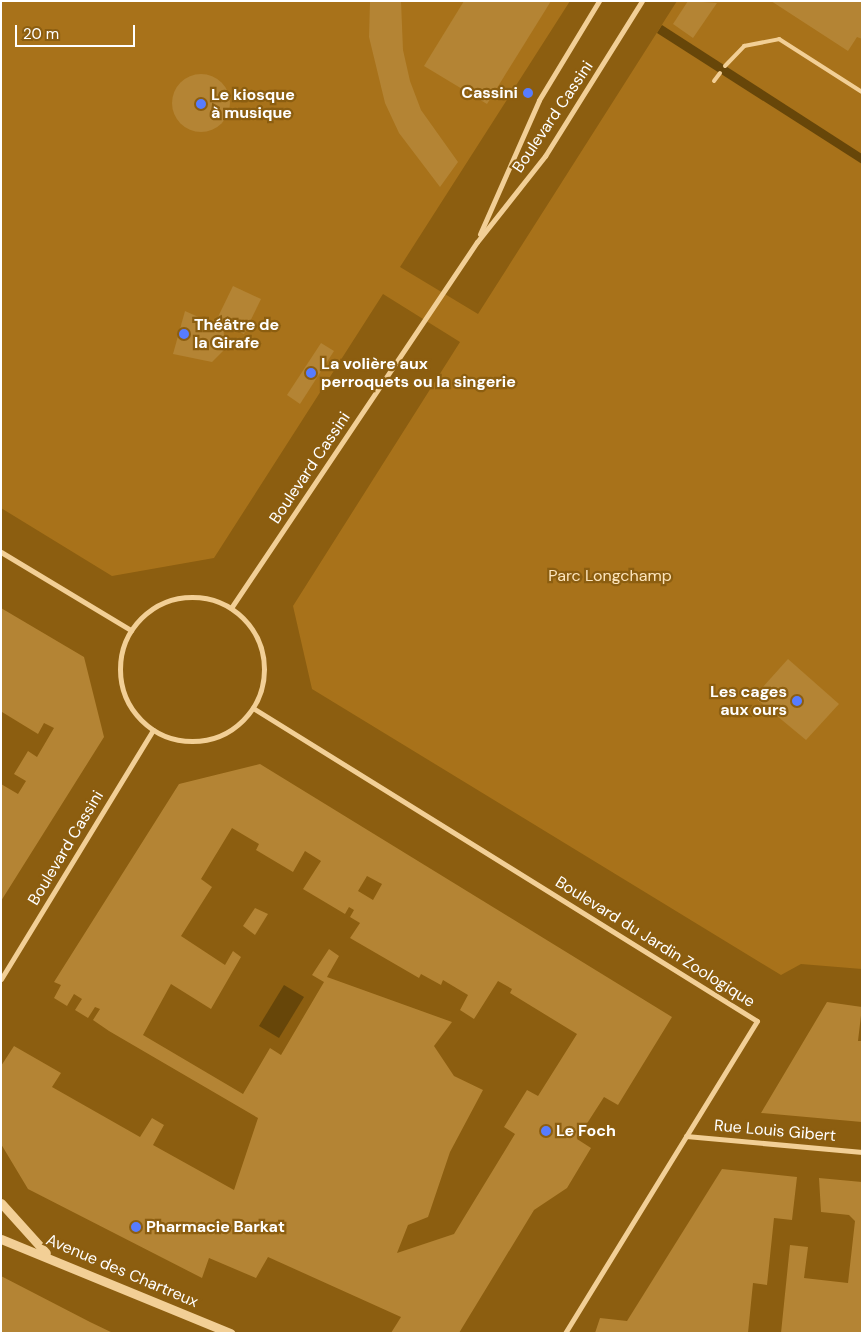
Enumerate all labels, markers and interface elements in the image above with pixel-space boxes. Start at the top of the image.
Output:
scale bar [18,15,138,47]
text: 20 m [23,24,59,44]
street label: Boulevard Cassini [509,58,597,176]
place label: Cassini [461,83,518,103]
place label: Le kiosque à musique [211,85,295,123]
marker: Cassini [522,87,534,99]
marker: Le kiosque à musique [195,98,207,110]
place label: Théâtre de la Girafe [194,315,279,353]
marker: Théâtre de la Girafe [178,328,190,340]
place label: La volière aux perroquets ou la singerie [321,354,516,392]
marker: La volière aux perroquets ou la singerie [305,367,317,379]
street label: Boulevard Cassini [266,409,354,527]
park label: Parc Longchamp [548,566,672,586]
place label: Les cages aux ours [710,682,787,720]
marker: Les cages aux ours [791,695,803,707]
street label: Boulevard Cassini [24,787,108,909]
street label: Boulevard du Jardin Zoologique [552,872,758,1012]
street label: Rue Louis Gibert [713,1116,837,1146]
place label: Le Foch [556,1121,616,1141]
marker: Le Foch [540,1125,552,1137]
place label: Pharmacie Barkat [146,1217,285,1237]
marker: Pharmacie Barkat [130,1221,142,1233]
street label: Avenue des Chartreux [43,1230,201,1312]

